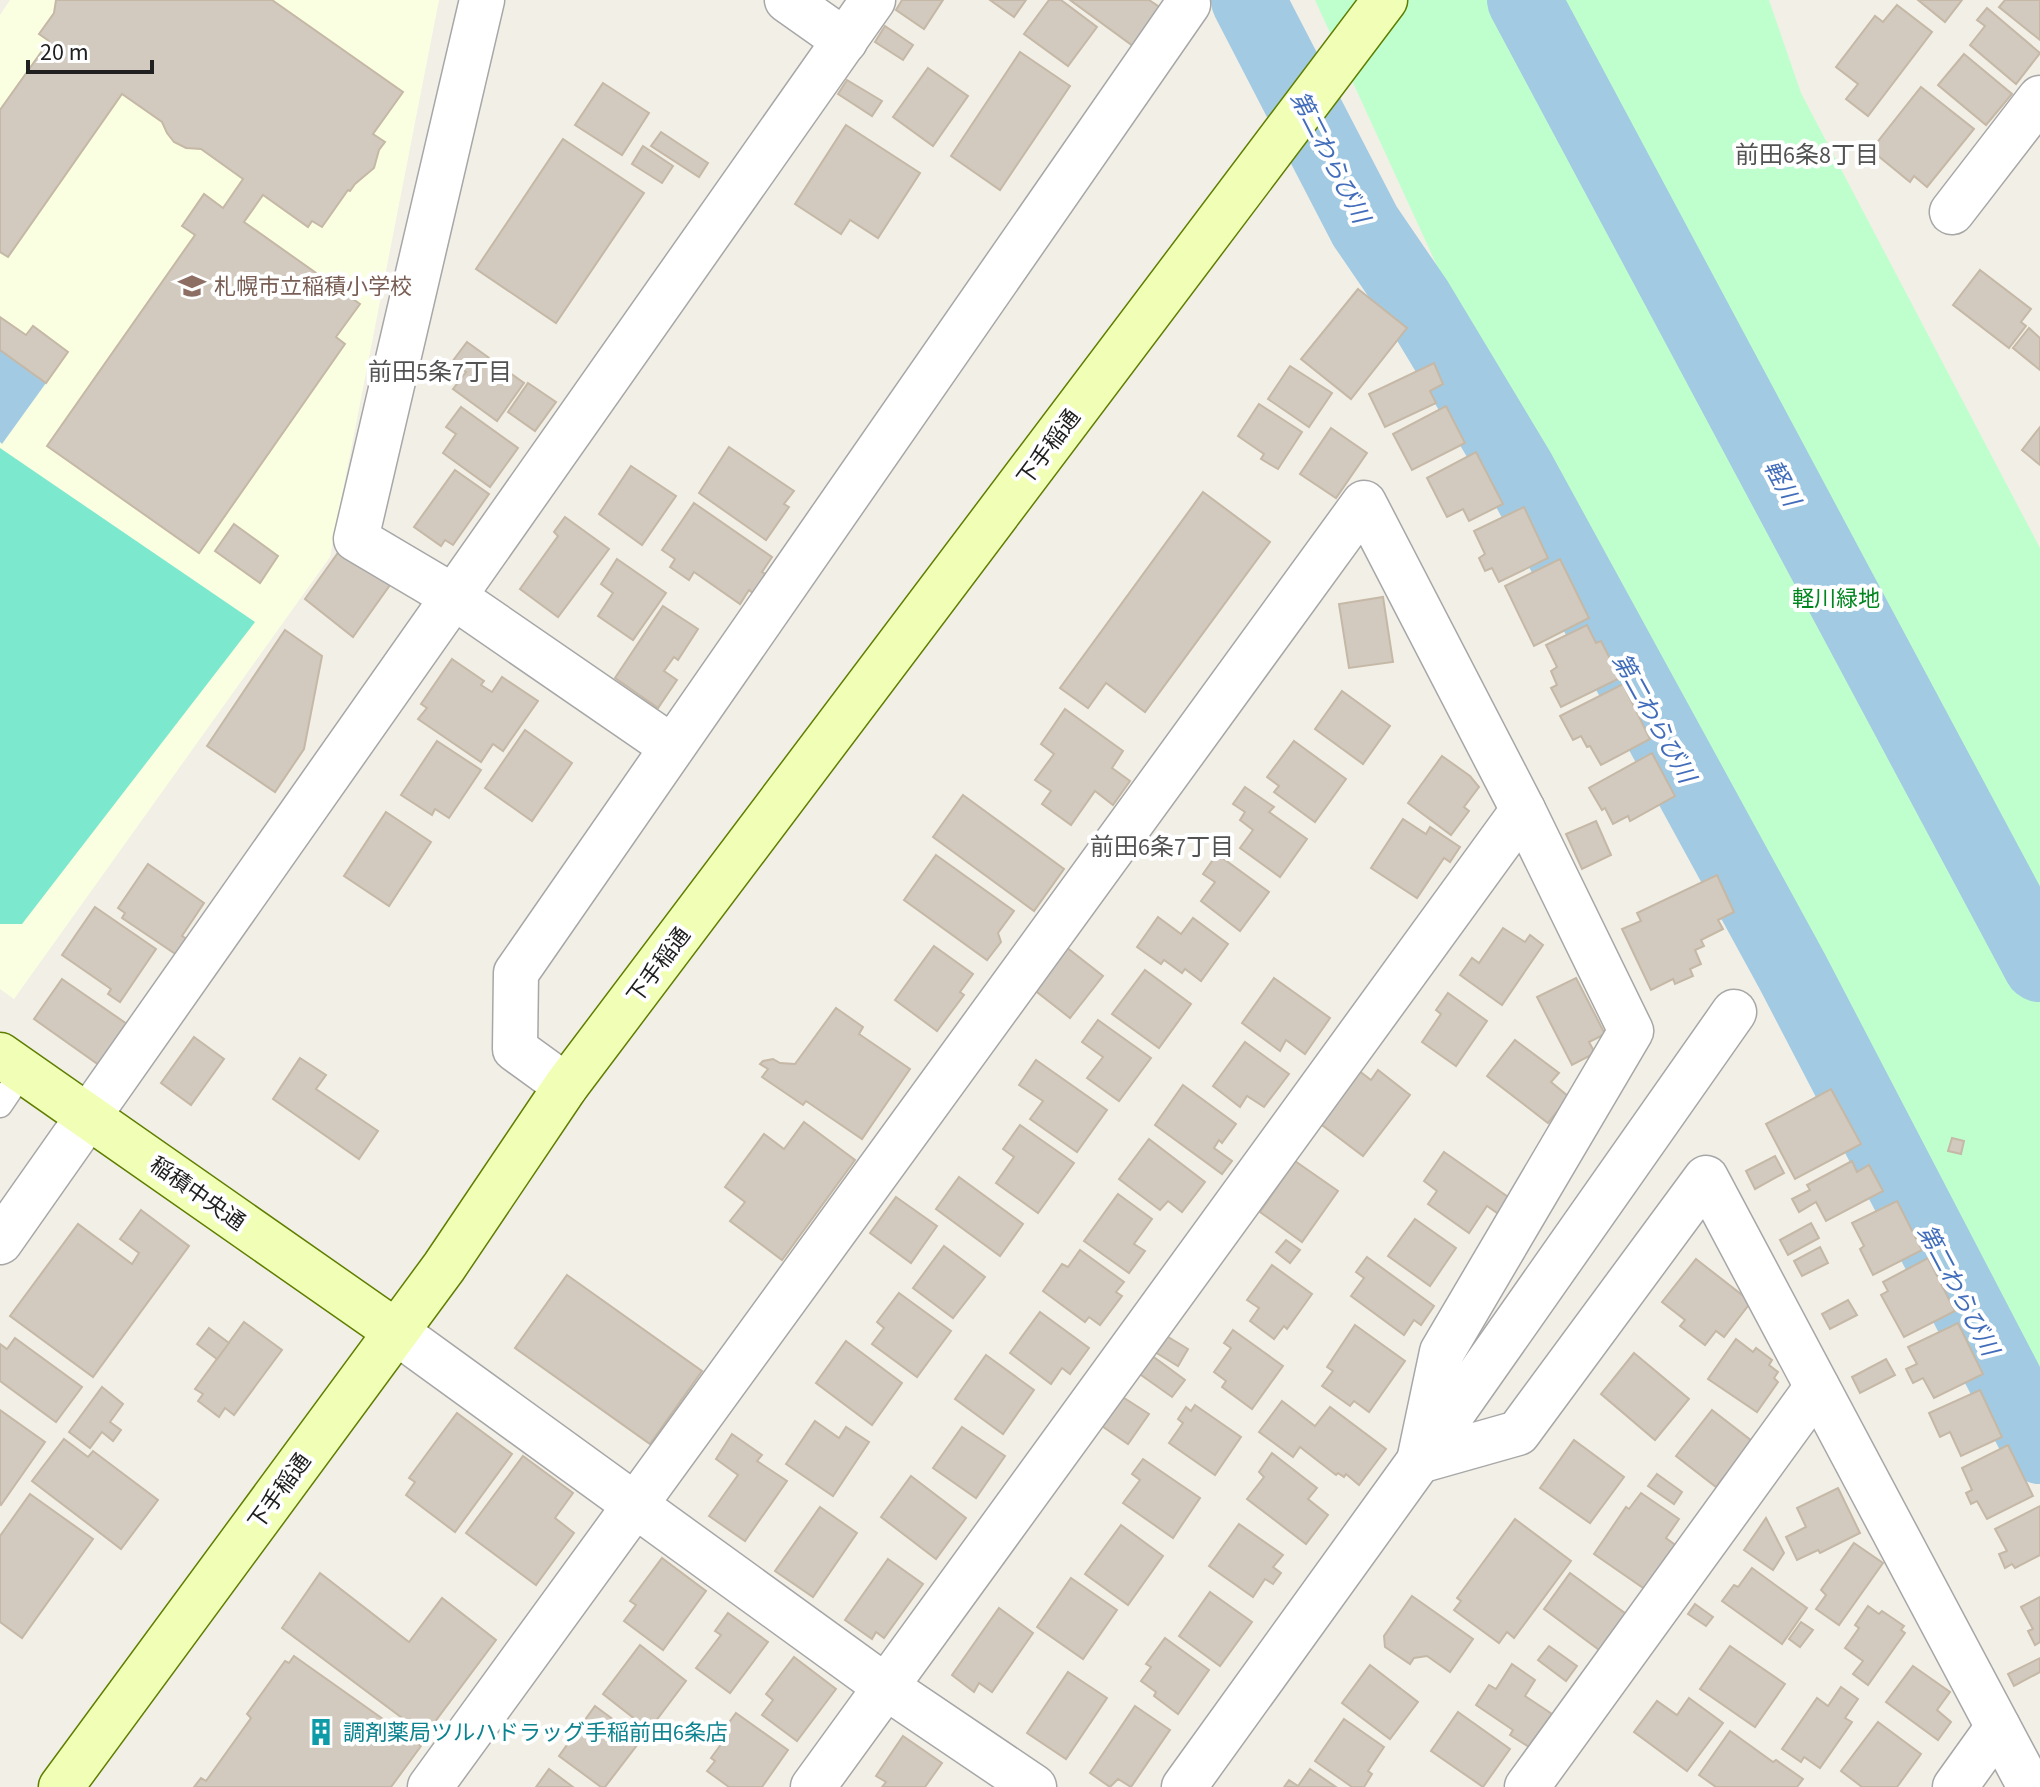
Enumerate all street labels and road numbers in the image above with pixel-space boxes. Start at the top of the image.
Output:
street label: 下手稲通 [1010,403,1088,492]
street label: 下手稲通 [620,921,698,1010]
street label: 稲積中央通 [143,1149,252,1238]
street label: 下手稲通 [241,1447,319,1537]

